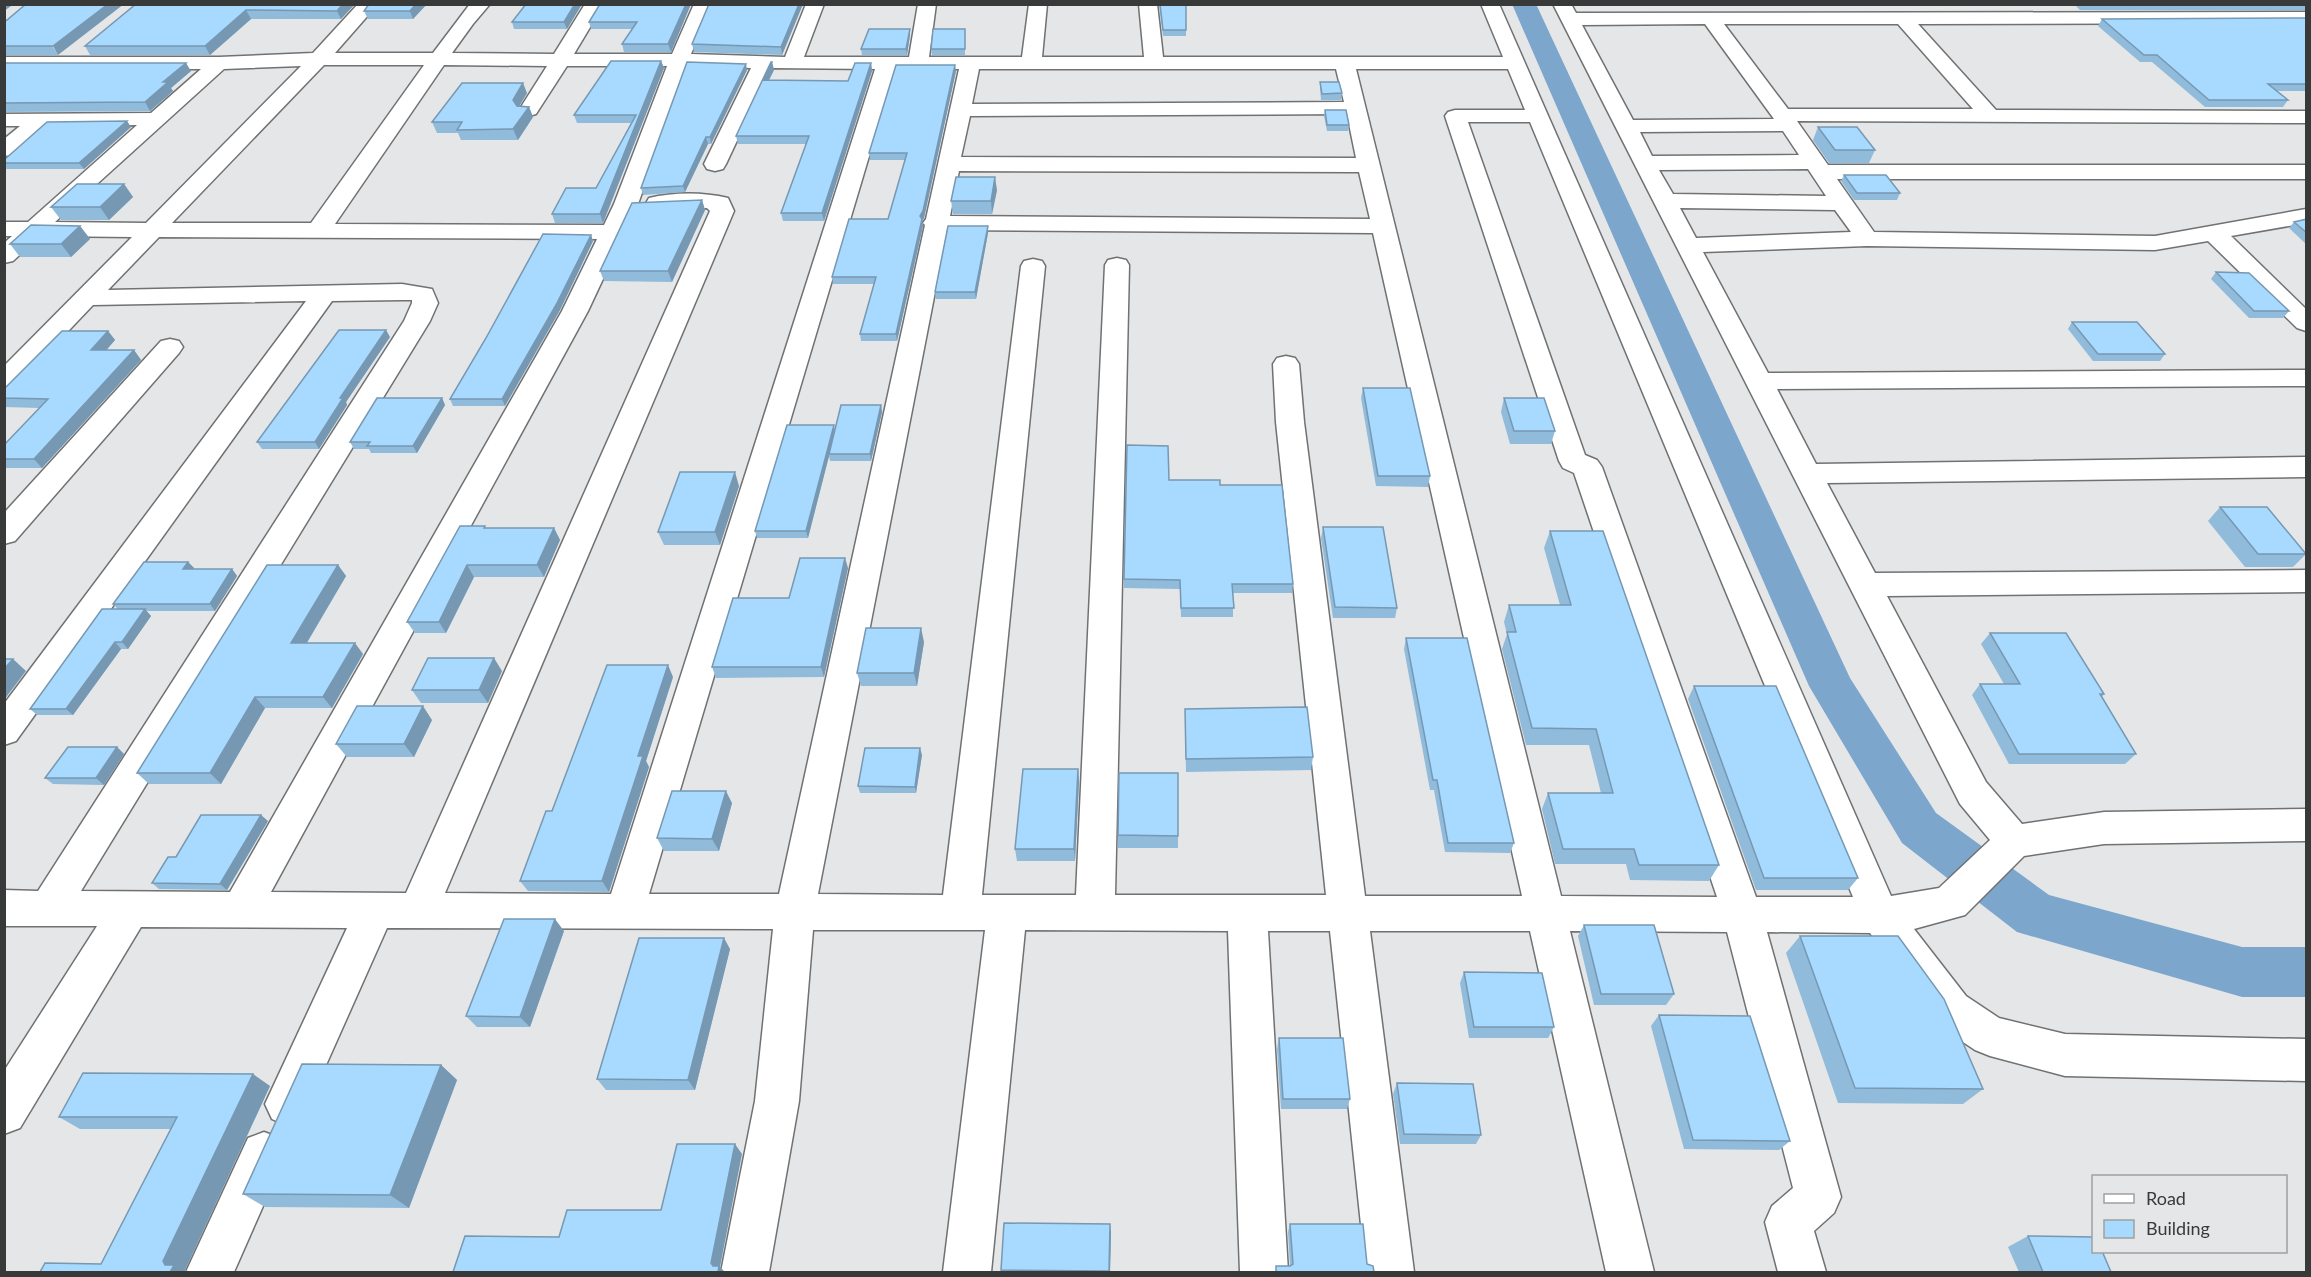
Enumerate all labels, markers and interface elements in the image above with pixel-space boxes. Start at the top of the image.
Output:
legend [2092,1175,2287,1253]
text: Road [2146,1187,2186,1209]
text: Building [2146,1217,2210,1239]

